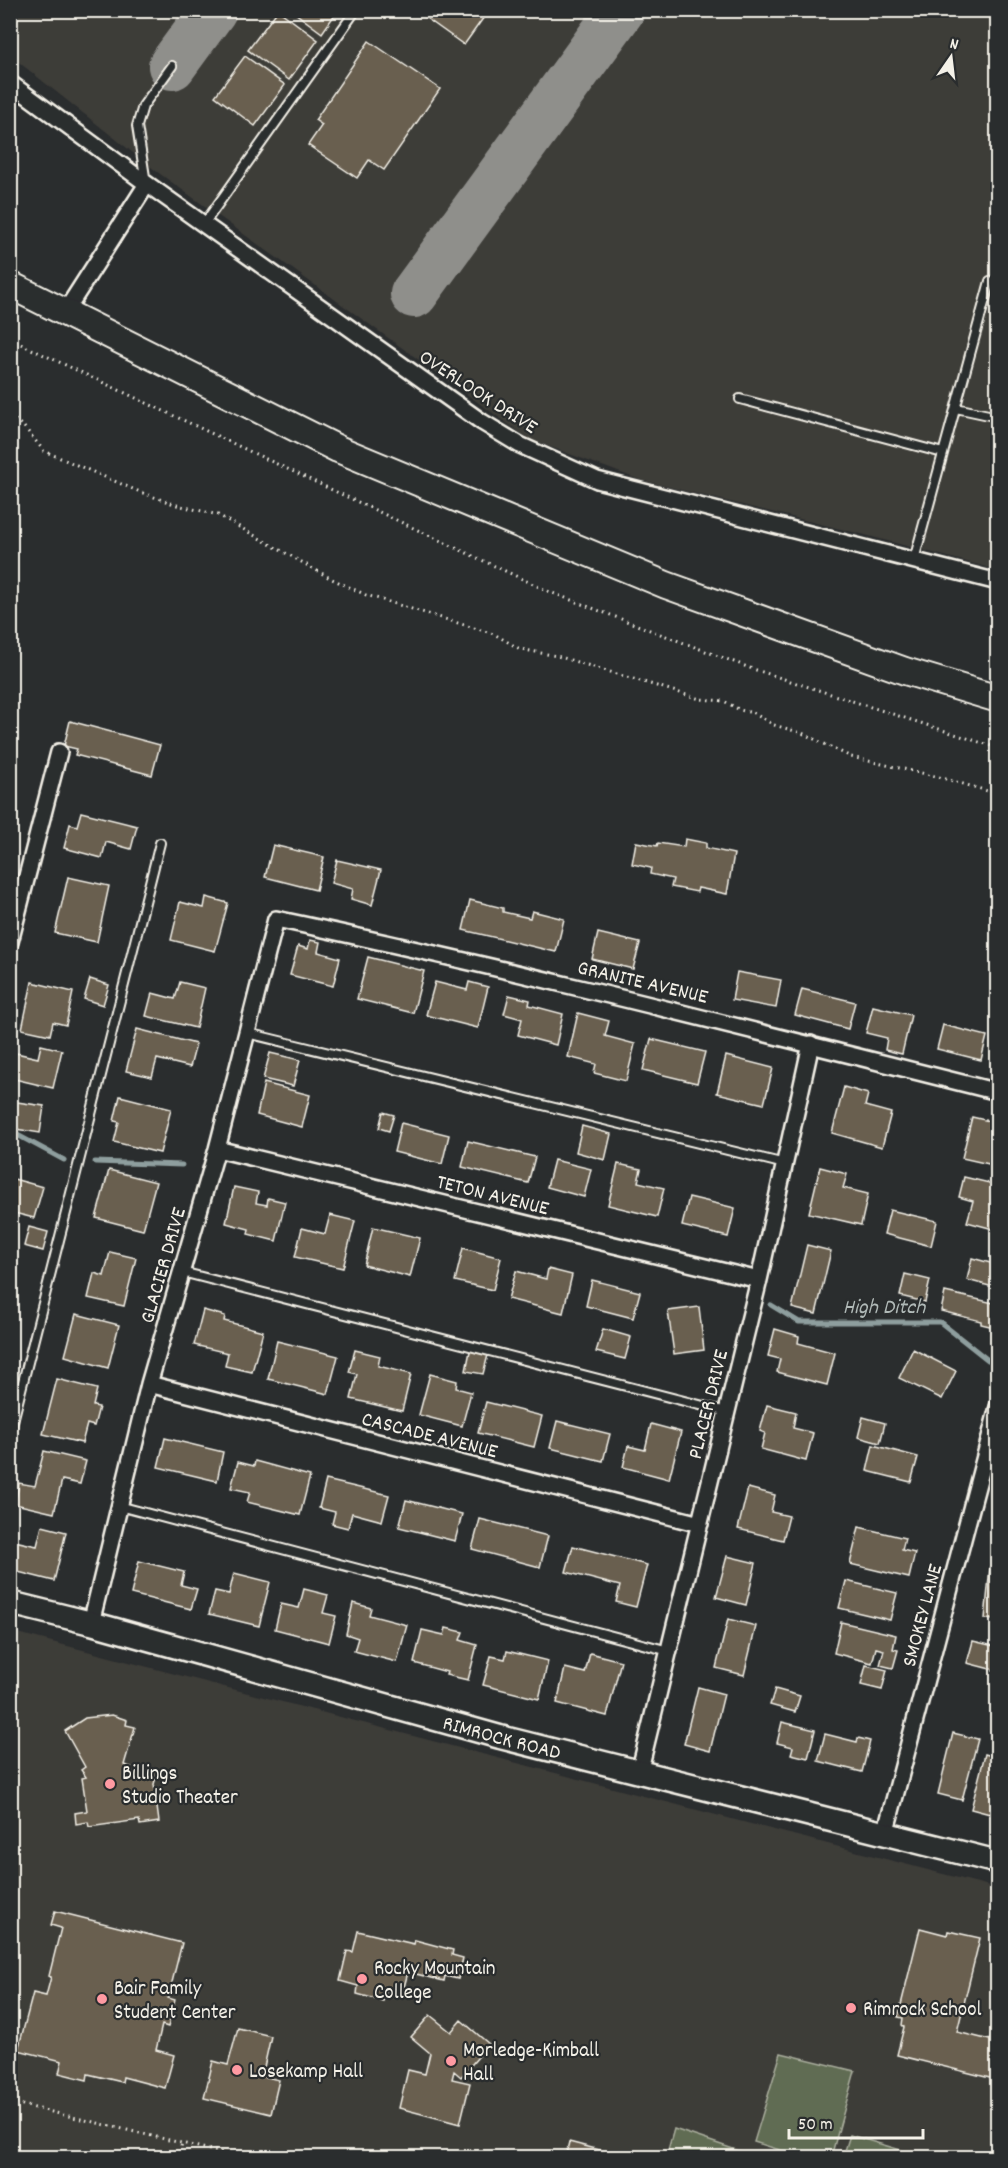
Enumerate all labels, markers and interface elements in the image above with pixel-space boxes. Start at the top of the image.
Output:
north arrow [921,27,981,87]
text: N [947,33,961,57]
street label: OVERLOOK DRIVE [412,344,543,443]
street label: GRANITE AVENUE [574,954,711,1014]
street label: TETON AVENUE [433,1168,552,1225]
street label: GLACIER DRIVE [134,1204,196,1327]
water label: High Ditch [843,1293,926,1324]
street label: PLACER DRIVE [682,1346,738,1463]
street label: CASCADE AVENUE [358,1406,501,1468]
street label: SMOKEY LANE [896,1561,952,1671]
street label: RIMROCK ROAD [439,1710,564,1770]
place label: Billings Studio Theater [122,1760,238,1814]
marker: Billings Studio Theater [103,1777,117,1791]
place label: Rocky Mountain College [374,1955,496,2009]
marker: Rocky Mountain College [355,1972,369,1986]
place label: Bair Family Student Center [114,1975,236,2029]
marker: Bair Family Student Center [95,1992,109,2006]
place label: Rimrock School [863,1996,982,2026]
marker: Rimrock School [844,2001,858,2015]
place label: Morledge-Kimball Hall [463,2037,599,2091]
marker: Morledge-Kimball Hall [444,2054,458,2068]
place label: Losekamp Hall [249,2058,363,2088]
marker: Losekamp Hall [230,2063,244,2077]
scale bar [789,2102,922,2140]
text: 50 m [798,2113,833,2138]

